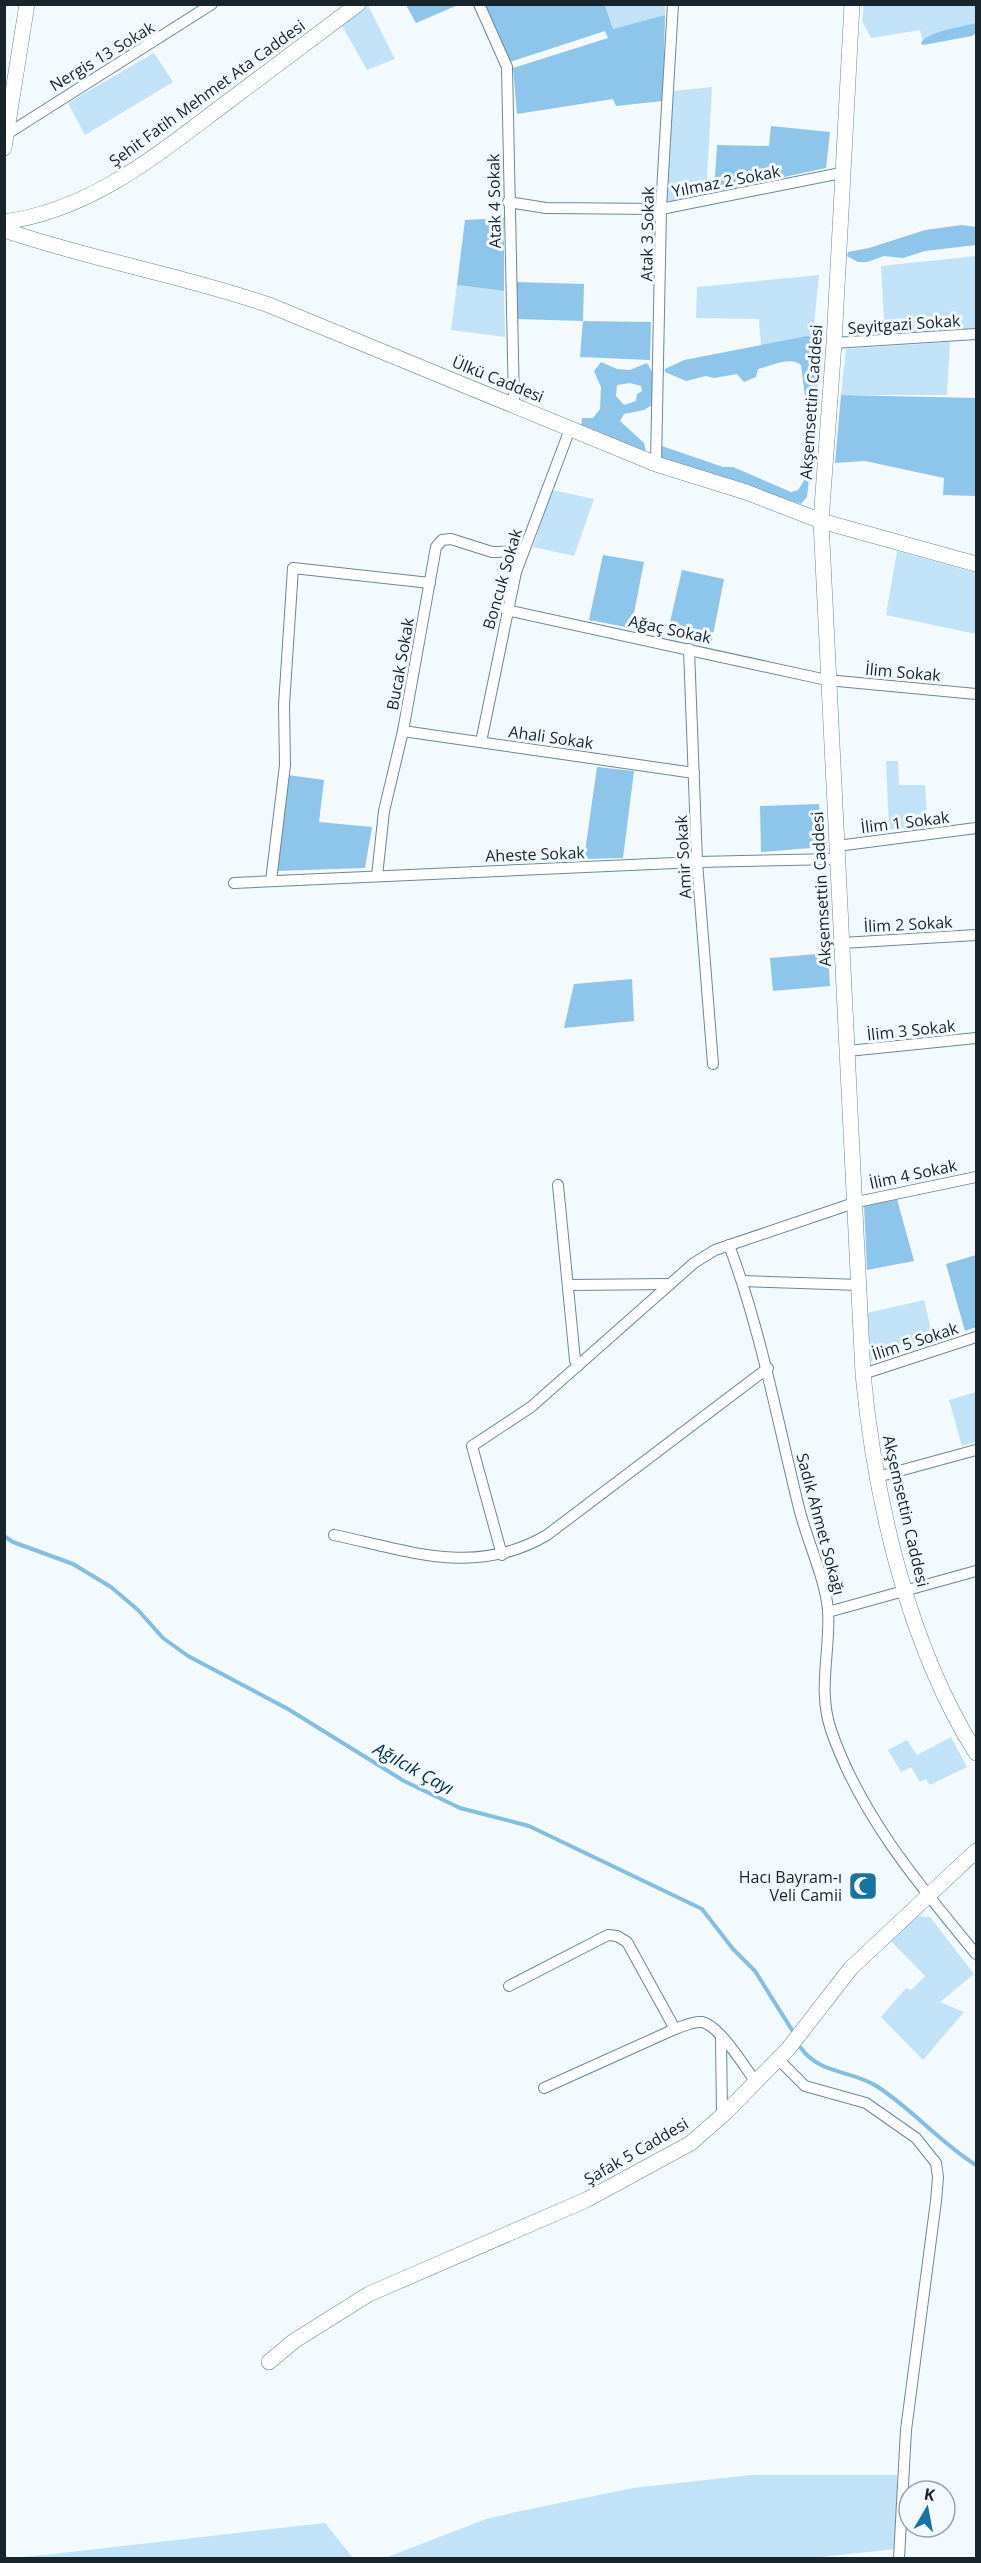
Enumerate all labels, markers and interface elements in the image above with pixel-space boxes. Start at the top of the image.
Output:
street label: Şehit Fatih Mehmet Ata Caddesi [105,14,309,172]
street label: Nergis 13 Sokak [45,16,159,96]
street label: Atak 4 Sokak [482,153,506,249]
street label: Yılmaz 2 Sokak [670,160,783,202]
street label: Atak 3 Sokak [635,186,659,282]
street label: Seyitgazi Sokak [847,309,962,339]
street label: Akşemsettin Caddesi [795,324,827,480]
street label: Ülkü Caddesi [449,351,547,407]
street label: Boncuk Sokak [477,525,527,632]
street label: Ağaç Sokak [627,610,714,649]
street label: Bucak Sokak [381,616,419,712]
street label: İlim Sokak [864,658,942,686]
street label: Ahali Sokak [507,720,595,754]
street label: İlim 1 Sokak [860,806,951,838]
street label: Akşemsettin Caddesi [806,811,836,967]
street label: Amir Sokak [670,814,696,899]
street label: Aheste Sokak [485,841,586,867]
street label: İlim 2 Sokak [863,911,954,937]
street label: İlim 3 Sokak [866,1014,957,1046]
street label: İlim 4 Sokak [867,1154,959,1194]
street label: İlim 5 Sokak [869,1317,961,1365]
street label: Akşemsettin Caddesi [878,1433,934,1589]
street label: Sadık Ahmet Sokağı [791,1451,851,1597]
water label: Ağılcık Çayı [368,1735,459,1800]
place label: Hacı Bayram-ı Veli Camii [739,1866,842,1906]
mosque icon: Hacı Bayram-ı Veli Camii [847,1870,879,1902]
street label: Şafak 5 Caddesi [580,2112,692,2190]
north arrow [897,2479,957,2539]
text: K [922,2482,937,2506]

